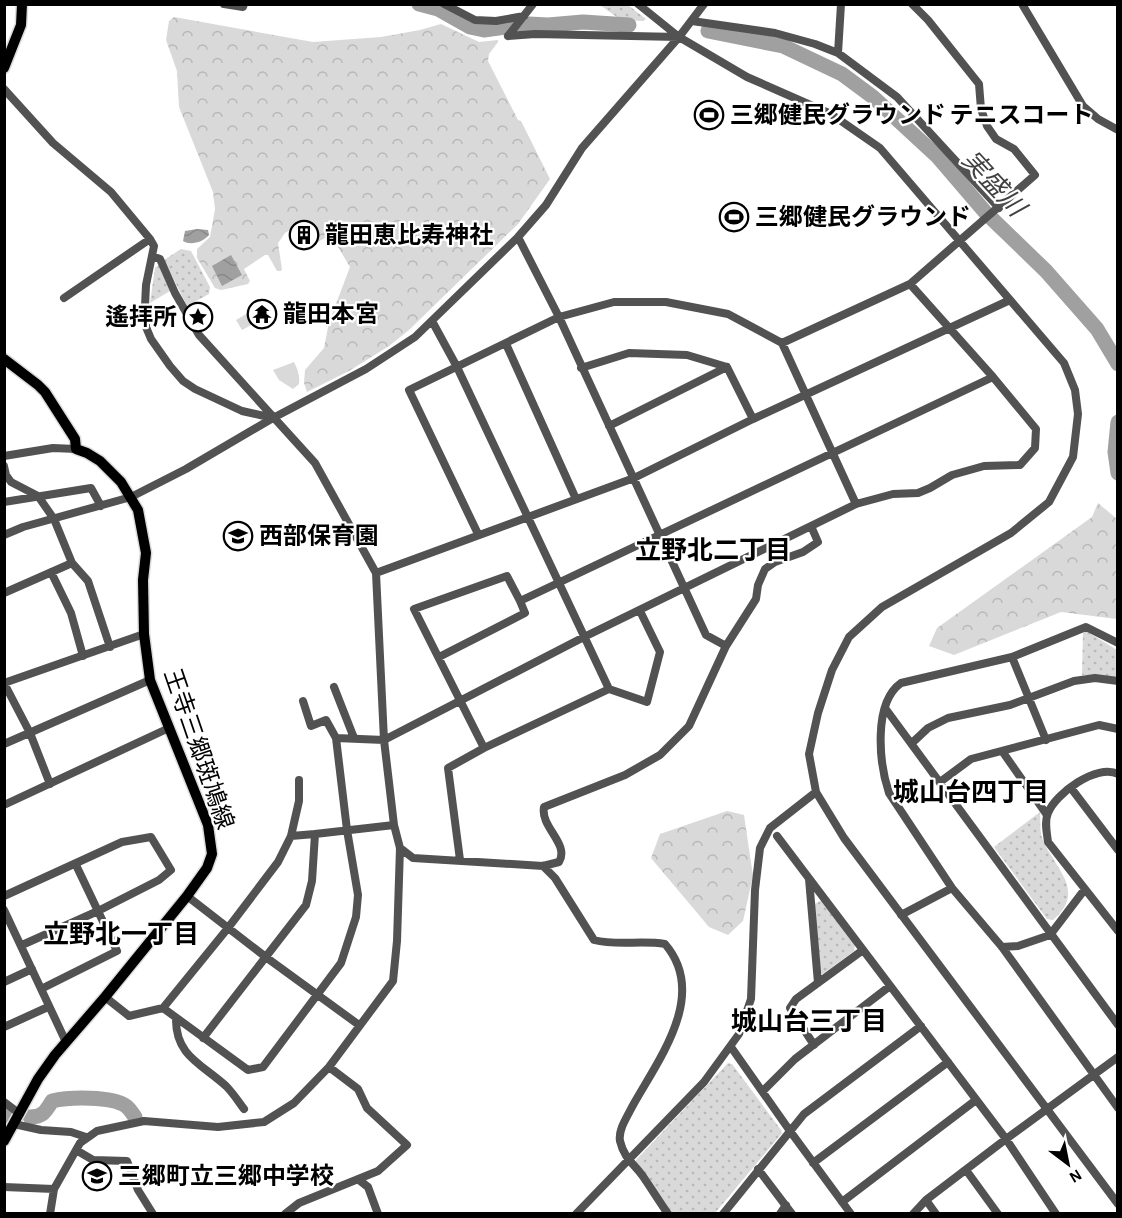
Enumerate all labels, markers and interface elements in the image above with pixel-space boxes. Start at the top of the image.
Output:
sports icon: 三郷健民グラウンド テニスコート [693,99,725,131]
place label: 三郷健民グラウンド テニスコート [730,102,1094,128]
water label: 実盛川 [957,146,1032,223]
sports icon: 三郷健民グラウンド [718,201,750,233]
place label: 三郷健民グラウンド [755,204,971,230]
building icon: 龍田恵比寿神社 [288,219,320,251]
place label: 龍田恵比寿神社 [325,222,493,248]
temple icon: 龍田本宮 [246,298,278,330]
place icon: 遙拝所 [182,301,214,333]
place label: 龍田本宮 [283,301,379,327]
place label: 遙拝所 [105,304,177,330]
school or university icon: 西部保育園 [222,520,254,552]
place label: 西部保育園 [259,523,379,549]
district label: 立野北二丁目 [635,536,791,564]
street label: 王寺三郷斑鳩線 [159,665,239,833]
district label: 城山台四丁目 [893,778,1049,806]
district label: 立野北一丁目 [43,920,199,948]
district label: 城山台三丁目 [731,1007,887,1035]
north arrow [1038,1134,1098,1194]
school or university icon: 三郷町立三郷中学校 [81,1160,113,1192]
place label: 三郷町立三郷中学校 [118,1163,334,1189]
text: N [1066,1166,1084,1186]

